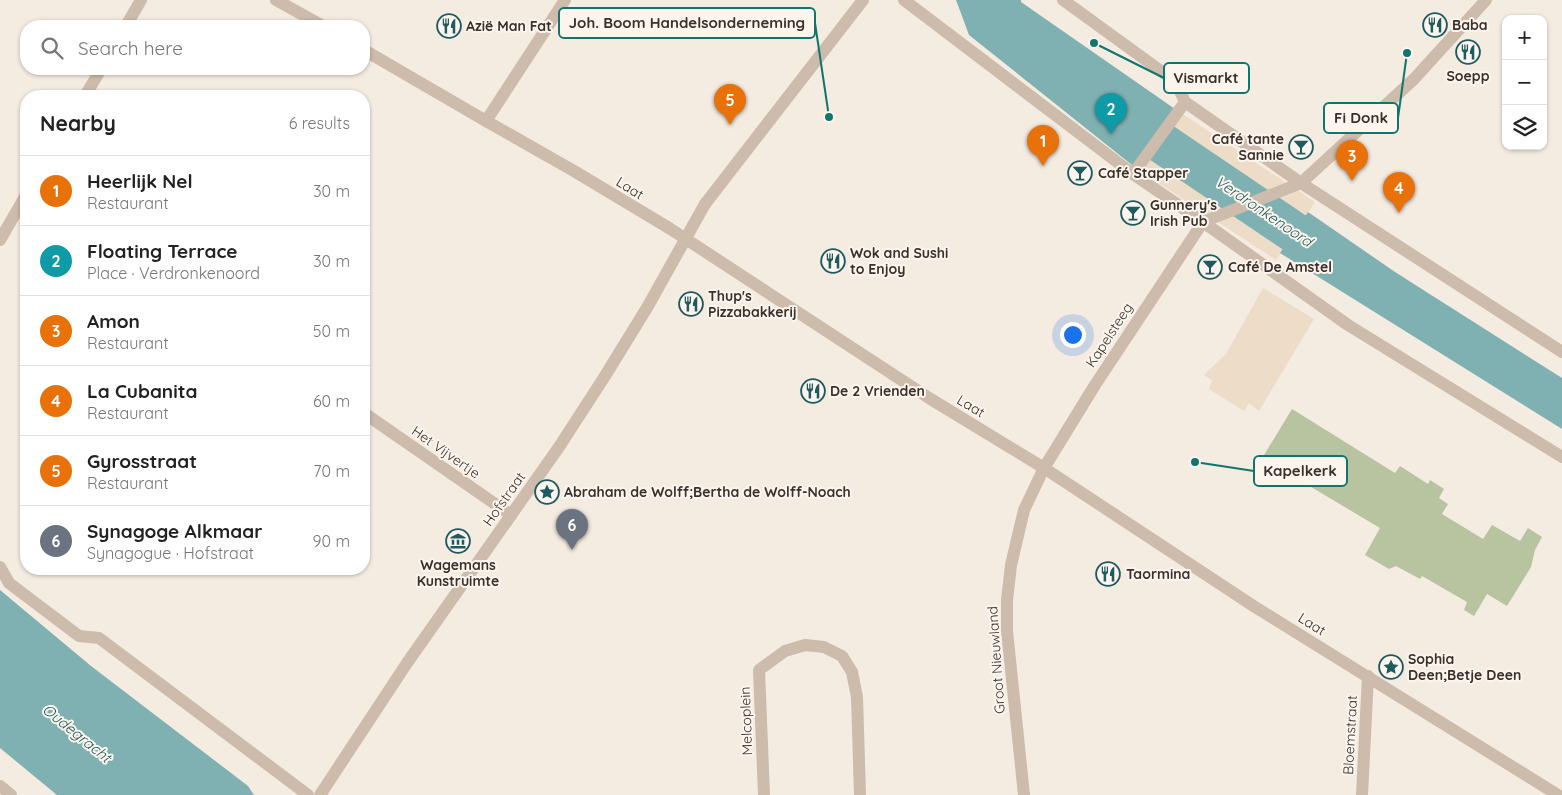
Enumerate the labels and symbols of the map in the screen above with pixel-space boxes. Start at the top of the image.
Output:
callout: Joh. Boom Handelsonderneming [559,8,815,38]
restaurant icon: Baba [1422,12,1448,38]
restaurant icon: Azië Man Fat [436,13,462,39]
text: Joh. Boom Handelsonderneming [569,13,805,32]
place label: Baba [1452,16,1488,34]
place label: Azië Man Fat [466,17,552,35]
restaurant icon: Soepp [1455,39,1481,65]
callout: Vismarkt [1164,63,1249,93]
place label: Soepp [1447,67,1490,85]
text: Vismarkt [1173,68,1239,87]
pin: 5 [714,84,746,125]
pin: 2 [1095,93,1127,134]
callout: Fi Donk [1324,103,1398,133]
text: Fi Donk [1334,108,1388,127]
pin: 1 [1027,125,1059,166]
place label: Café tante Sannie [1212,130,1284,164]
bar icon: Café tante Sannie [1288,134,1314,160]
pin: 3 [1336,140,1368,181]
bar icon: Café Stapper [1067,160,1093,186]
place label: Café Stapper [1098,164,1188,182]
water label: Verdronkenoord [1212,171,1318,252]
pin: 4 [1383,172,1415,213]
street label: Laat [613,173,647,204]
place label: Gunnery's Irish Pub [1150,196,1217,230]
bar icon: Gunnery's Irish Pub [1120,200,1146,226]
place label: Wok and Sushi to Enjoy [850,244,948,278]
restaurant icon: Wok and Sushi to Enjoy [820,248,846,274]
bar icon: Café De Amstel [1197,254,1223,280]
place label: Café De Amstel [1228,258,1332,276]
place label: Thup's Pizzabakkerij [708,287,797,321]
restaurant icon: Thup's Pizzabakkerij [678,291,704,317]
street label: Kapelsteeg [1081,299,1137,371]
your location [1060,322,1086,348]
restaurant icon: De 2 Vrienden [800,378,826,404]
place label: De 2 Vrienden [830,382,925,400]
street label: Laat [954,391,988,421]
street label: Het Vijvertje [408,422,484,482]
callout: Kapelkerk [1254,456,1347,486]
text: Kapelkerk [1263,461,1337,480]
street label: Hofstraat [479,468,529,530]
place icon: Abraham de Wolff;Bertha de Wolff-Noach [534,479,560,505]
place label: Abraham de Wolff;Bertha de Wolff-Noach [564,483,851,501]
pin: 6 [556,509,588,550]
museum icon: Wagemans Kunstruimte [445,528,471,554]
place label: Wagemans Kunstruimte [417,556,499,590]
restaurant icon: Taormina [1095,561,1121,587]
place label: Taormina [1126,565,1190,583]
street label: Groot Nieuwland [983,605,1009,715]
street label: Laat [1295,609,1329,640]
place label: Sophia Deen;Betje Deen [1408,650,1521,684]
place icon: Sophia Deen;Betje Deen [1378,654,1404,680]
street label: Melcoplein [736,686,756,756]
street label: Bloemstraat [1339,694,1361,775]
water label: Oudegracht [39,700,117,768]

